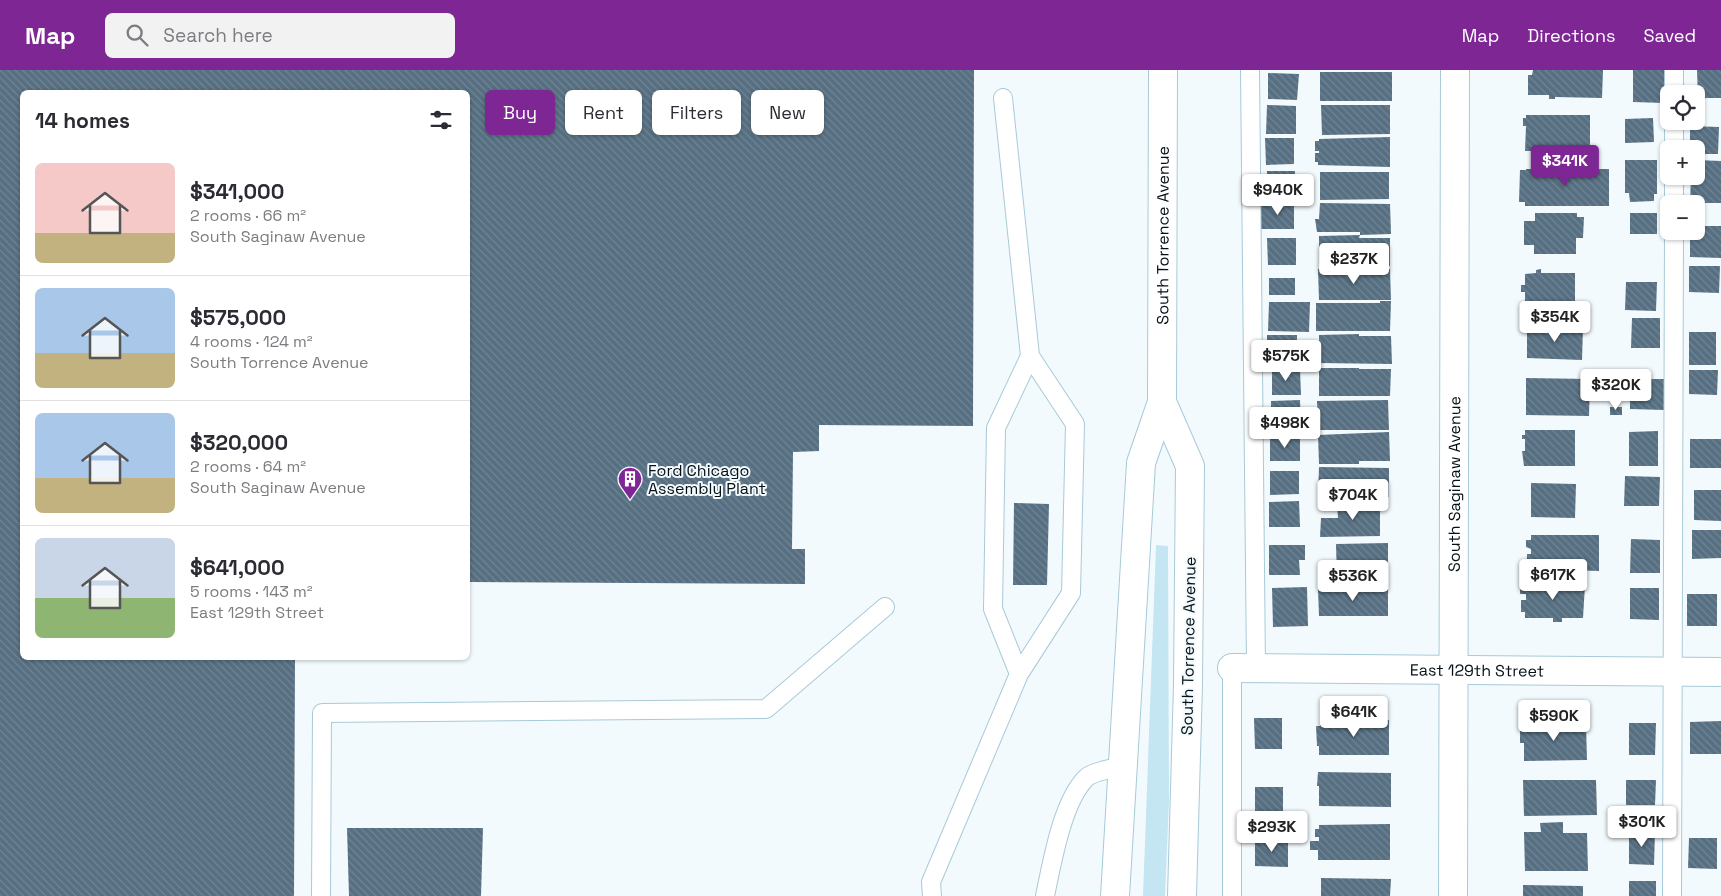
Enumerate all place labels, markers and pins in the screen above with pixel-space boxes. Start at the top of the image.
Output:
pin: $341K [1530,144,1600,187]
pin: $940K [1243,174,1313,216]
pin: $237K [1319,242,1389,285]
pin: $354K [1520,300,1590,343]
pin: $575K [1251,340,1321,382]
pin: $320K [1581,368,1651,411]
pin: $498K [1250,406,1320,449]
place label: Ford Chicago Assembly Plant [648,460,766,499]
building icon: Ford Chicago Assembly Plant [617,466,643,500]
pin: $704K [1318,478,1388,521]
pin: $617K [1518,558,1588,601]
pin: $536K [1318,560,1388,602]
pin: $641K [1319,696,1389,738]
pin: $590K [1519,700,1589,742]
pin: $301K [1607,806,1677,848]
pin: $293K [1237,810,1307,853]

